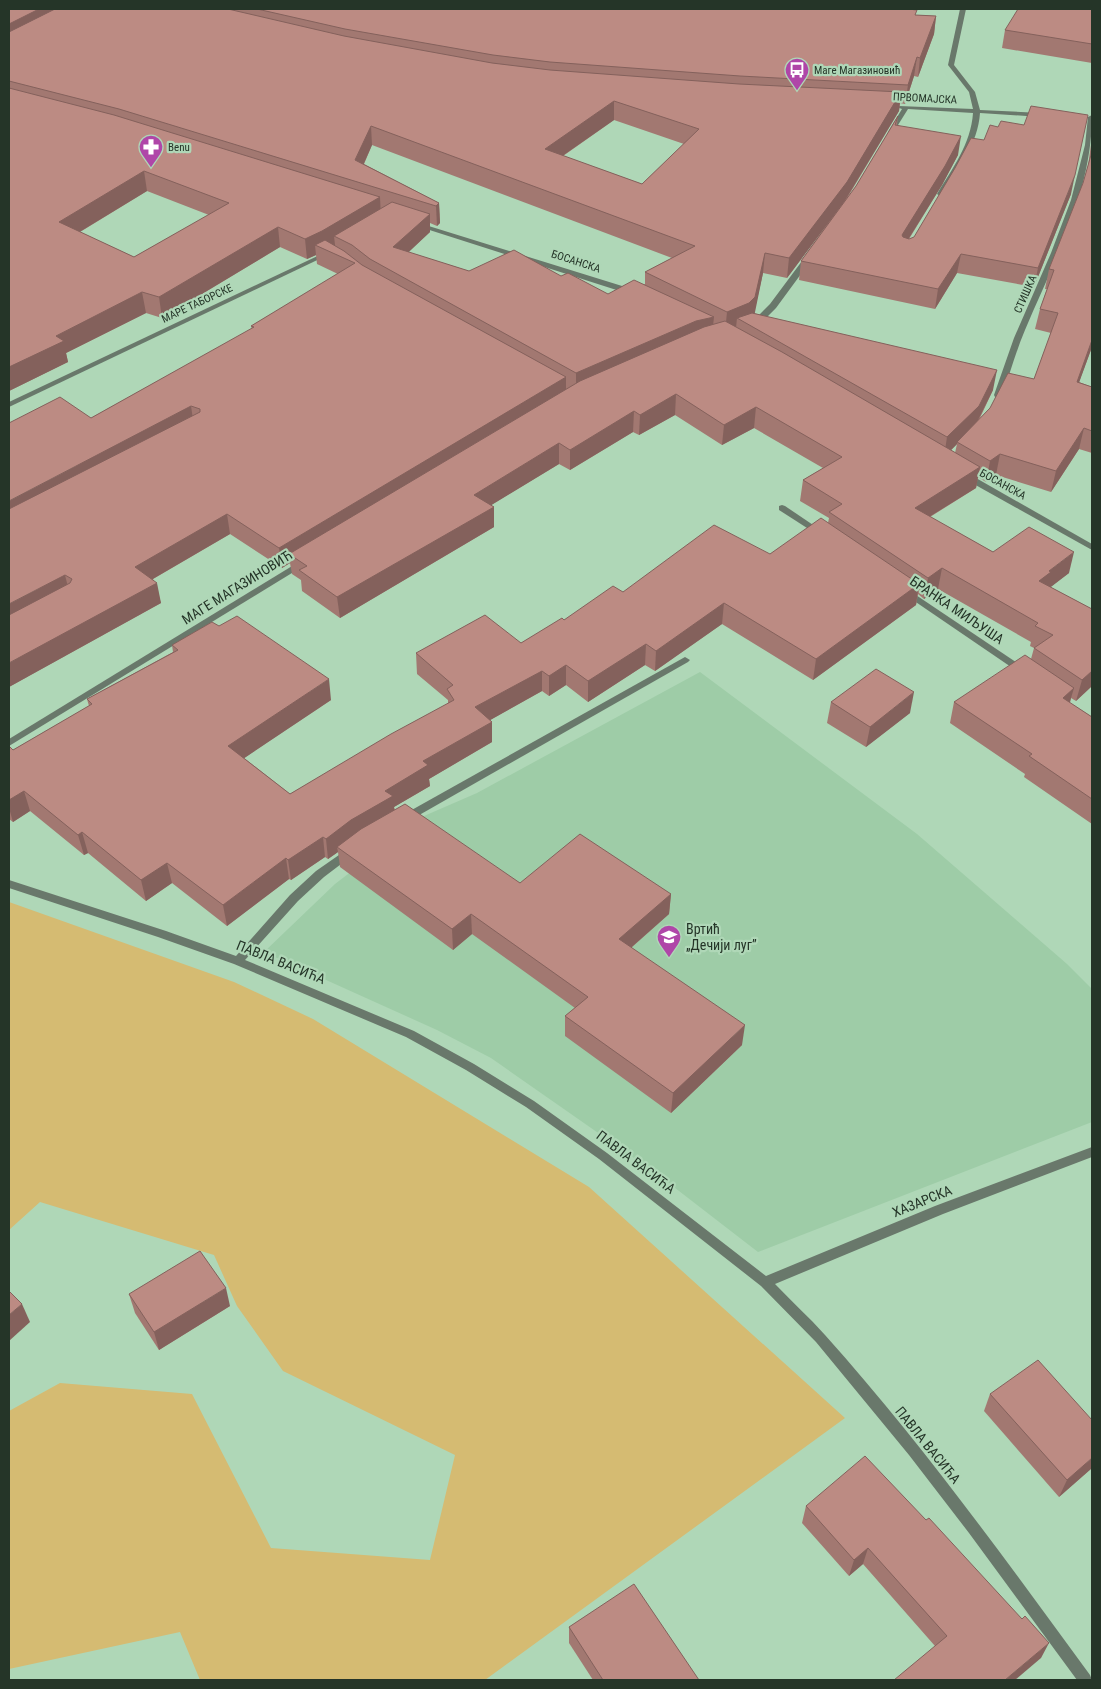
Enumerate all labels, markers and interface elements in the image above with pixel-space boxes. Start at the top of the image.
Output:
bus stop icon: Маге Магазиновић [784,57,810,91]
place label: Маге Магазиновић [814,64,900,77]
street label: ПРВОМАЈСКА [892,90,958,107]
pharmacy icon: Benu [138,134,164,168]
place label: Benu [168,141,190,154]
street label: БОСАНСКА [550,247,603,276]
street label: СТИШКА [1011,273,1040,315]
street label: МАРЕ ТАБОРСКЕ [160,281,235,326]
street label: БОСАНСКА [977,466,1029,503]
street label: МАГЕ МАГАЗИНОВИЋ [179,547,295,627]
street label: БРАНКА МИЉУША [907,573,1007,647]
place label: Вртић „Дечији луг” [686,921,757,953]
school or university icon: Вртић „Дечији луг” [656,924,682,958]
street label: ПАВЛА ВАСИЋА [234,937,328,987]
street label: ПАВЛА ВАСИЋА [593,1127,679,1197]
street label: ХАЗАРСКА [890,1182,954,1220]
street label: ПАВЛА ВАСИЋА [892,1403,964,1487]

